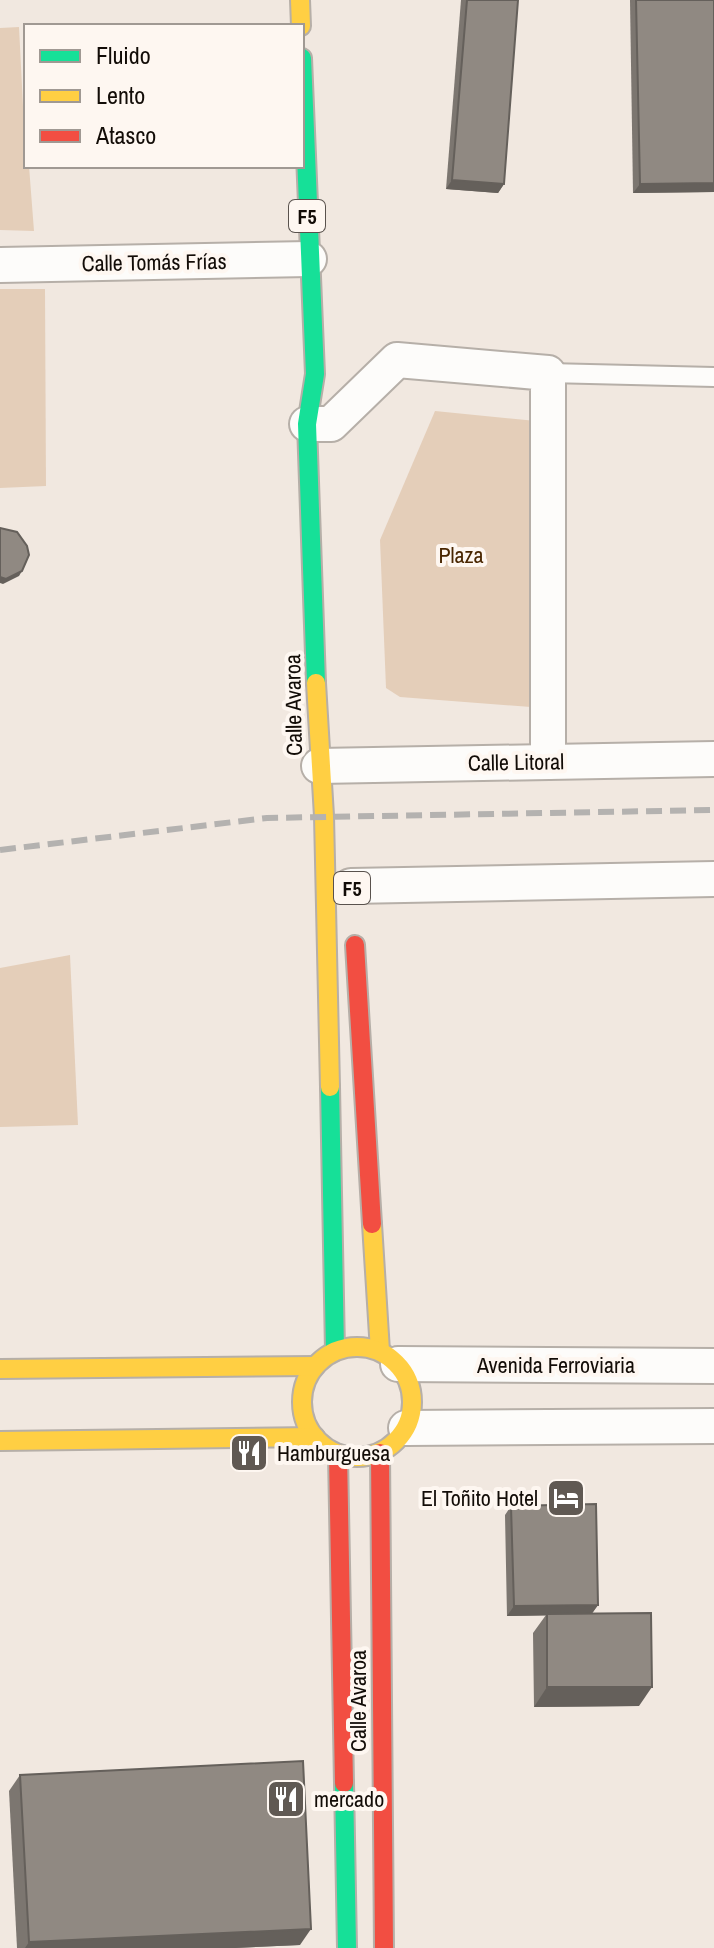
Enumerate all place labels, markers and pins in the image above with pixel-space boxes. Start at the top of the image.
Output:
restaurant icon: Hamburguesa [228,1432,270,1474]
place label: Hamburguesa [277,1438,390,1468]
hotel icon: El Toñito Hotel [545,1477,587,1519]
place label: El Toñito Hotel [421,1483,538,1513]
restaurant icon: mercado [265,1778,307,1820]
place label: mercado [314,1784,384,1814]

